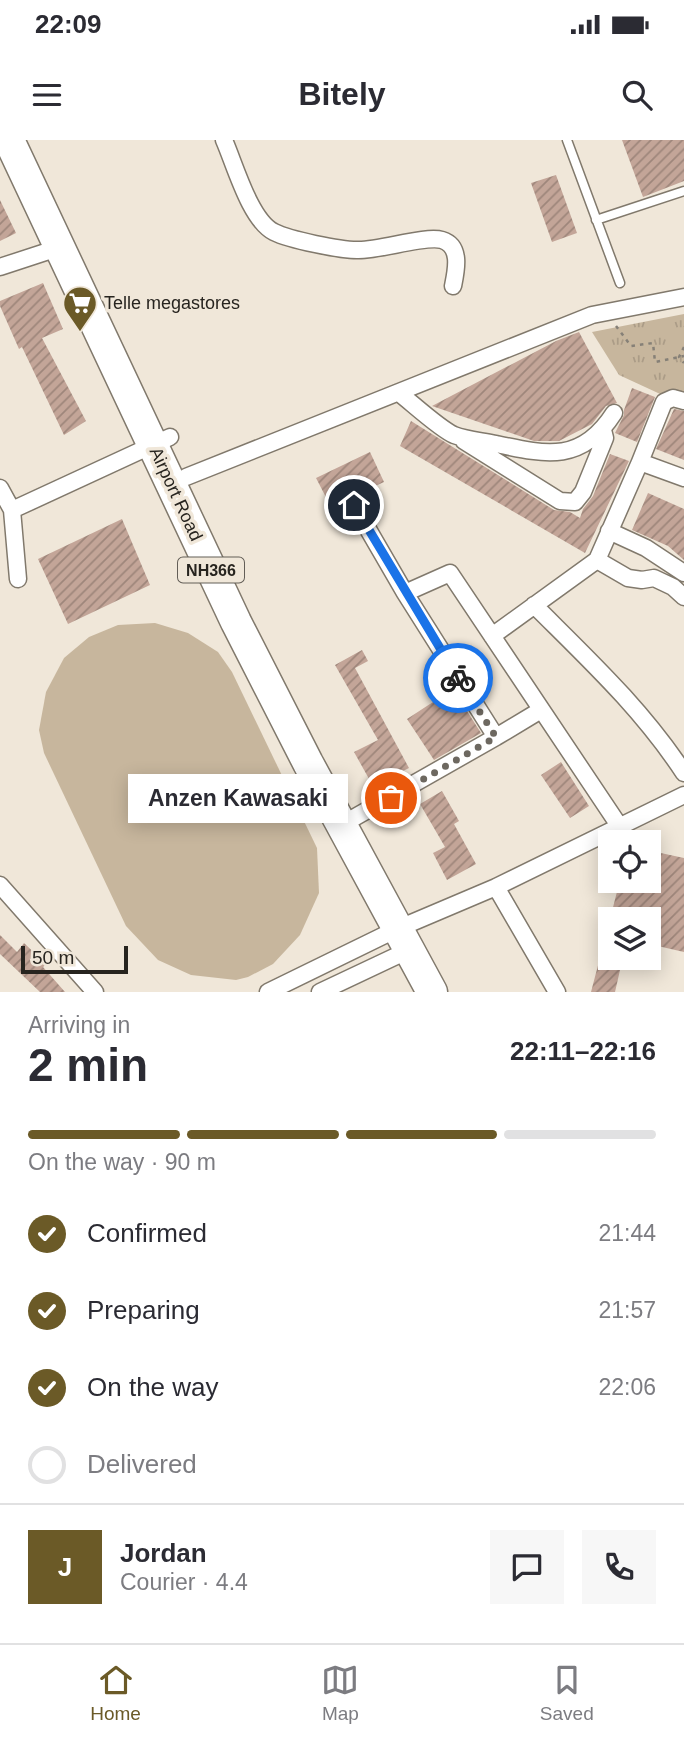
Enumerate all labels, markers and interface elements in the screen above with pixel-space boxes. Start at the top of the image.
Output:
text: 22:09 [35,9,102,39]
icon: menu [28,76,66,114]
text: Bitely [298,76,386,112]
icon: search [618,76,656,114]
supermarket icon: Telle megastores [61,284,99,333]
place label: Telle megastores [104,293,240,313]
street label: Airport Road [146,444,206,544]
pin [324,475,384,535]
icon: home [335,486,373,524]
road number: NH366 [178,558,244,582]
courier [423,643,493,713]
icon: bike [439,659,477,697]
pin [361,768,421,828]
callout: Anzen Kawasaki [128,774,349,822]
icon: bag [372,779,410,817]
text: Anzen Kawasaki [148,785,328,811]
map controls [598,830,661,970]
button: locate [598,830,661,893]
button: layers [598,907,661,970]
scale bar [21,943,128,975]
text: 50 m [32,947,74,968]
text: Arriving in [28,1012,130,1038]
text: 22:11–22:16 [510,1036,656,1066]
text: 2 min [28,1039,148,1091]
text: On the way · 90 m [28,1149,216,1175]
icon: check [28,1215,66,1253]
text: Confirmed [87,1218,207,1248]
text: 21:44 [598,1220,656,1246]
icon: check [28,1292,66,1330]
text: Preparing [87,1295,200,1325]
text: 21:57 [598,1297,656,1323]
icon: check [28,1369,66,1407]
text: On the way [87,1372,219,1402]
text: 22:06 [598,1374,656,1400]
text: Delivered [87,1449,197,1479]
button: chat [490,1530,564,1604]
button: phone [582,1530,656,1604]
text: Jordan [120,1538,207,1568]
text: J [58,1552,72,1582]
text: Courier · 4.4 [120,1569,248,1595]
tab: Home [90,1661,141,1725]
tab: Map [321,1661,359,1725]
tab: Saved [540,1661,594,1725]

